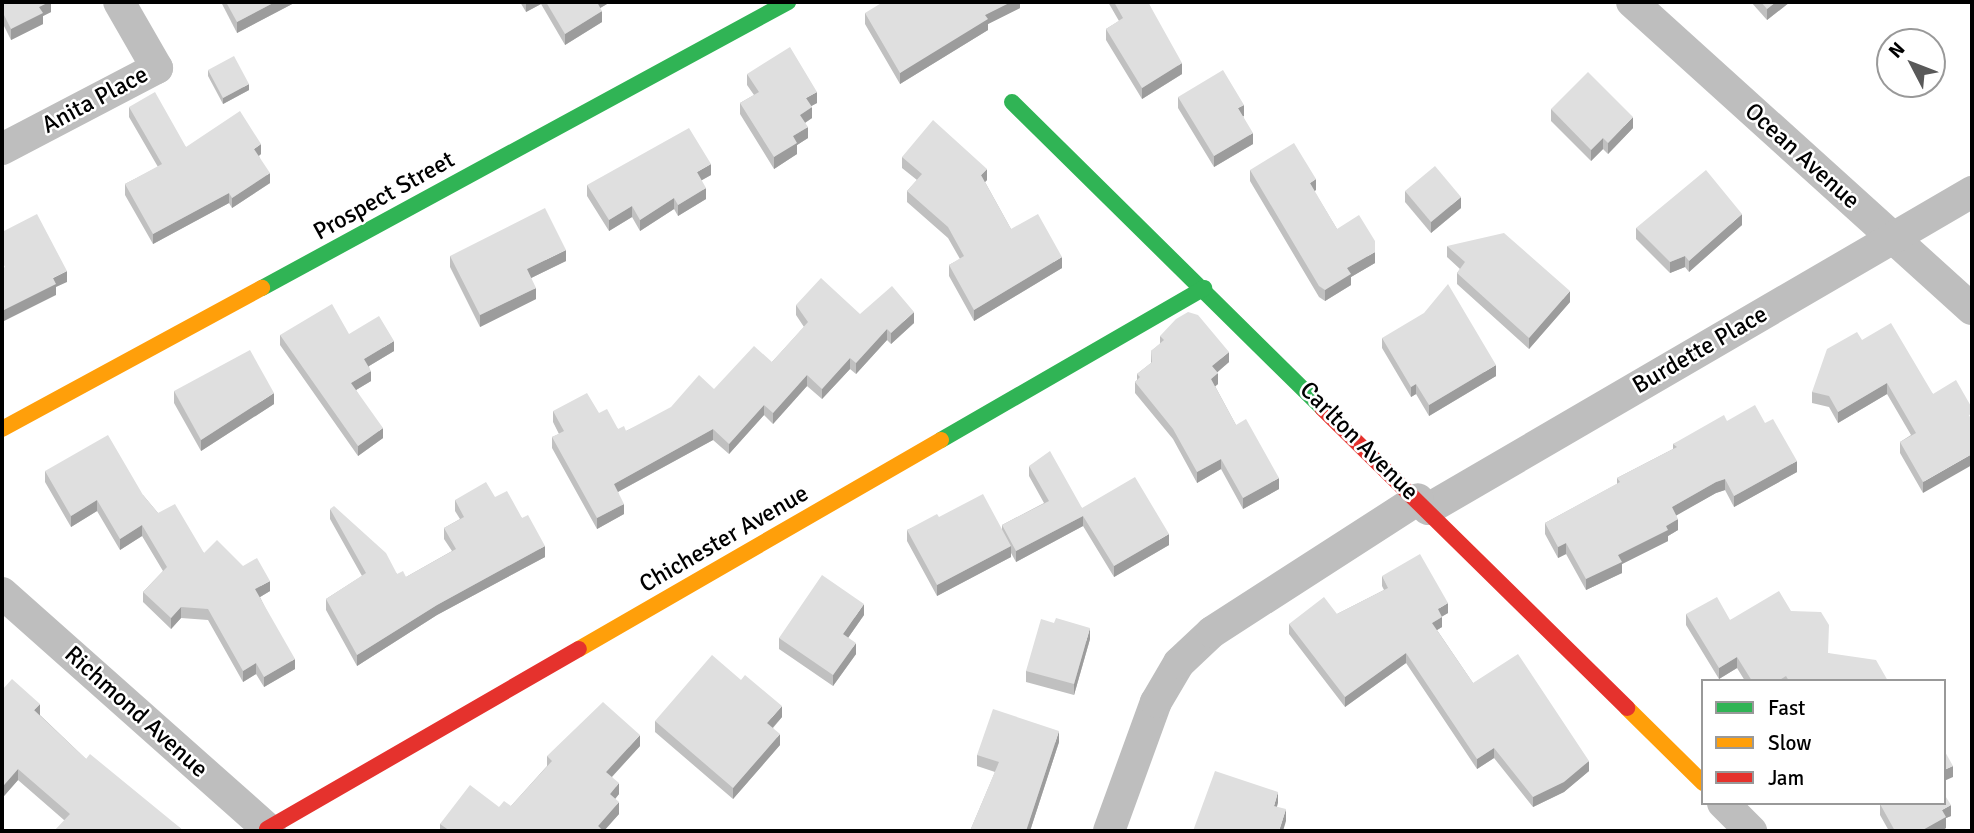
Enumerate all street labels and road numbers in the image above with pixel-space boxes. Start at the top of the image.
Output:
street label: Anita Place [37,60,153,140]
street label: Ocean Avenue [1739,97,1865,215]
street label: Prospect Street [308,145,460,247]
street label: Burdette Place [1627,300,1773,400]
street label: Carlton Avenue [1294,376,1424,506]
street label: Chichester Avenue [634,479,814,599]
street label: Richmond Avenue [58,640,214,784]

